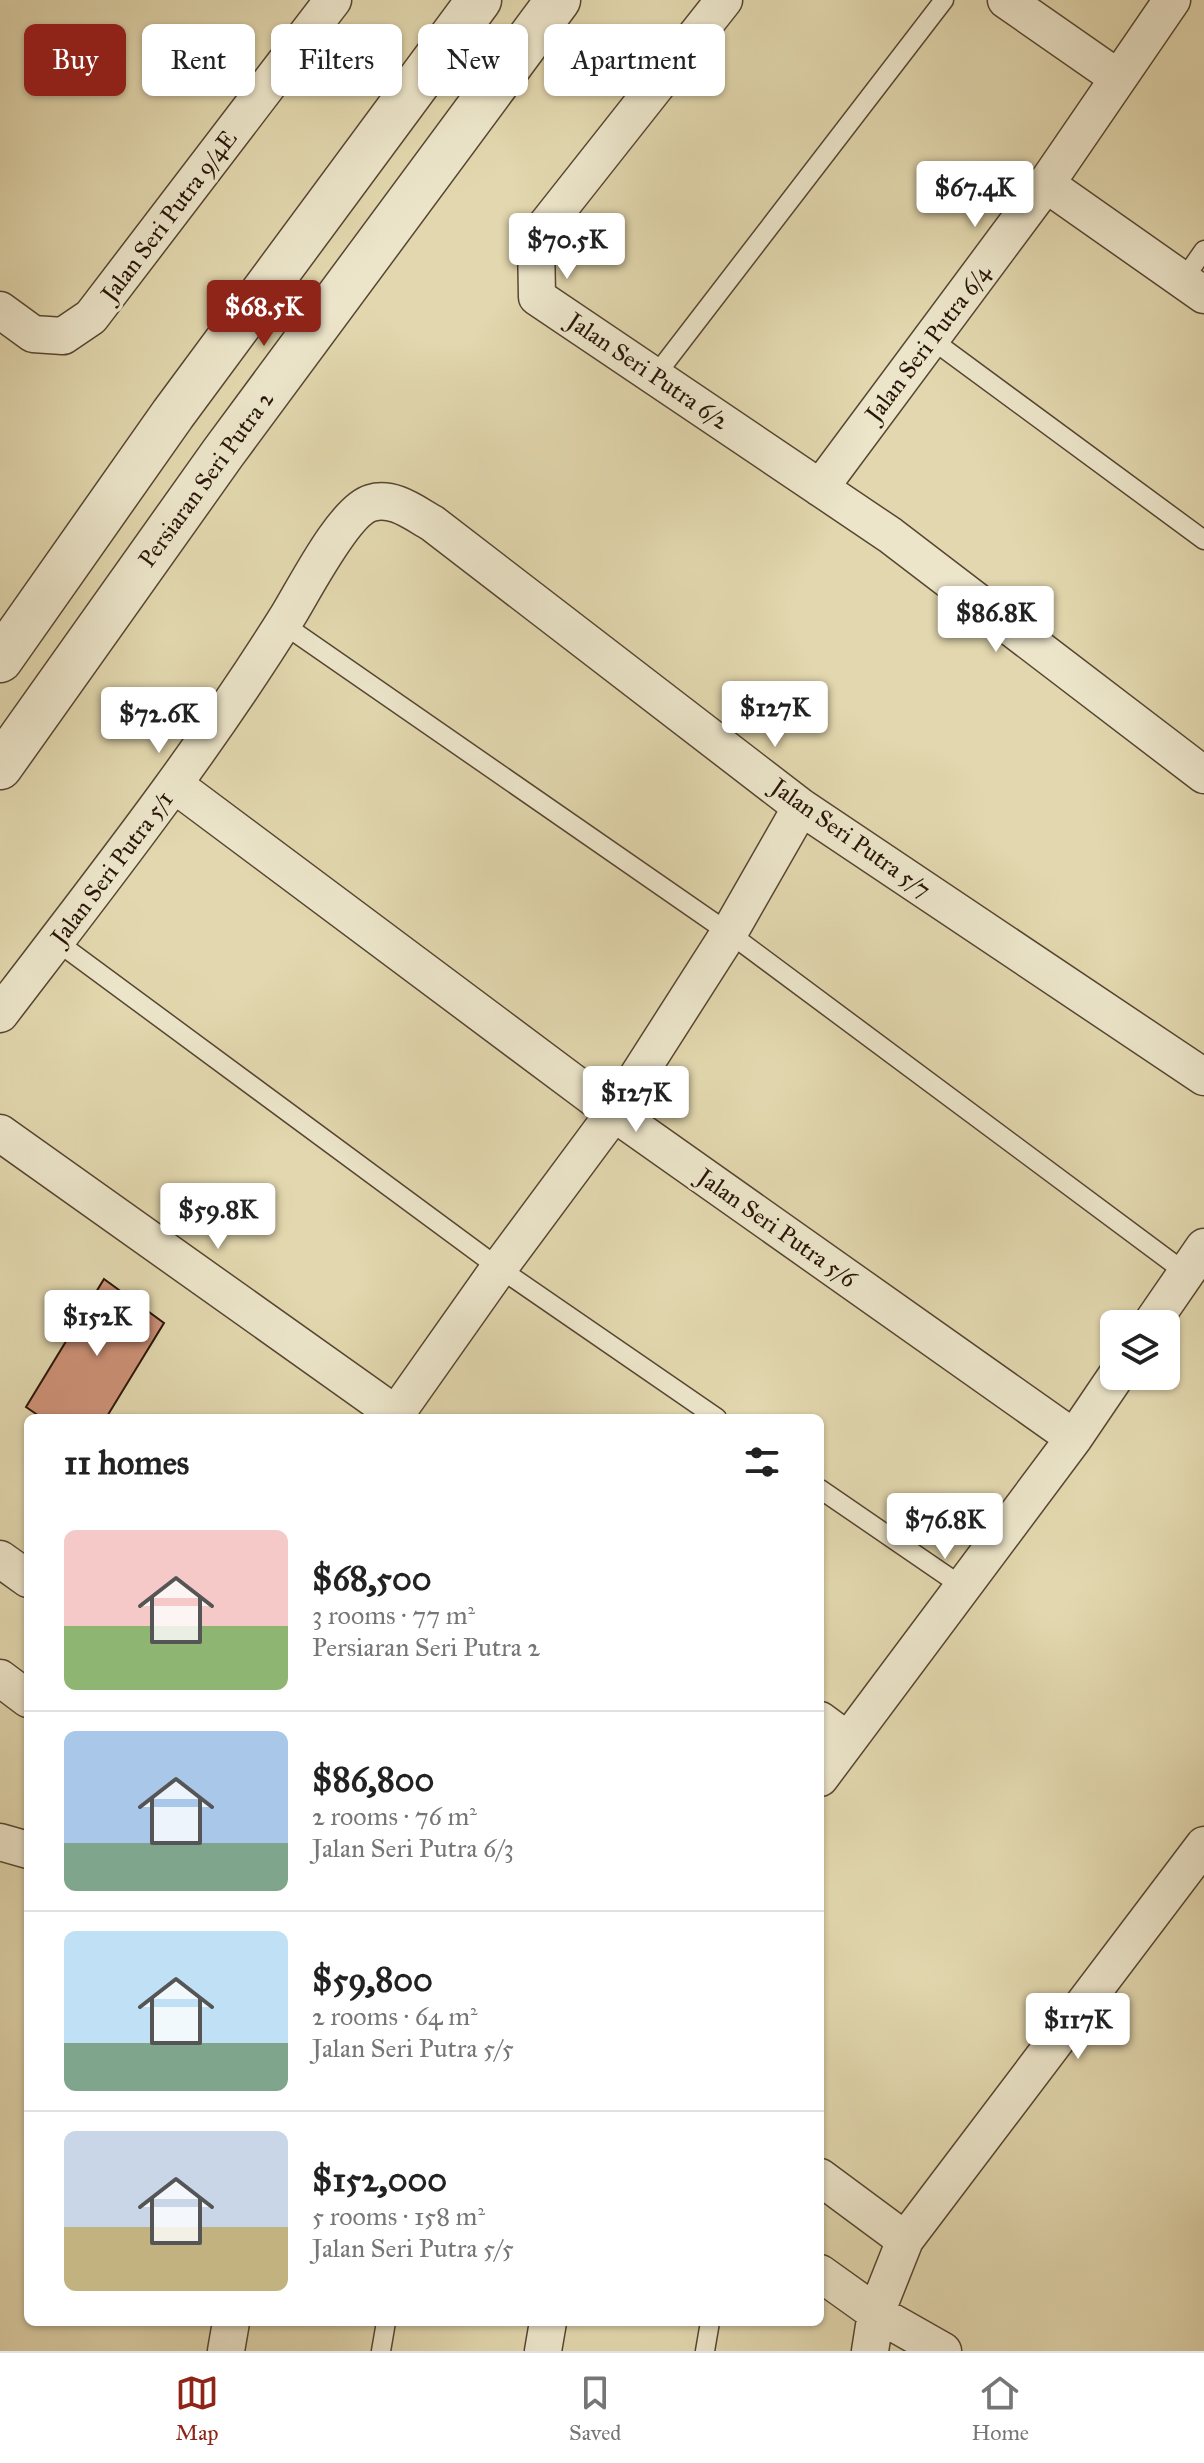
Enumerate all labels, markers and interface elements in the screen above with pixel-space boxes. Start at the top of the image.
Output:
chip: Buy [24,24,126,96]
chip: Rent [142,24,255,96]
chip: Filters [271,24,402,96]
chip: New [418,24,528,96]
chip: Apartment [544,24,725,96]
street label: Jalan Seri Putra 9/4E [93,124,243,310]
pin: $67.4K [910,161,1040,229]
text: $67.4K [934,171,1016,203]
pin: $70.5K [502,213,632,281]
text: $70.5K [527,223,607,255]
street label: Jalan Seri Putra 6/4 [857,258,997,430]
pin: $68.5K [199,280,329,348]
text: $68.5K [225,290,303,322]
street label: Jalan Seri Putra 6/2 [559,304,735,436]
street label: Persiaran Seri Putra 2 [132,385,280,573]
pin: $86.8K [931,586,1061,654]
text: $86.8K [956,596,1036,628]
pin: $127K [719,681,831,749]
pin: $72.6K [94,687,224,755]
text: $127K [740,691,810,723]
text: $72.6K [119,697,199,729]
street label: Jalan Seri Putra 5/7 [763,770,937,904]
street label: Jalan Seri Putra 5/1 [43,785,180,953]
pin: $127K [580,1066,692,1134]
text: $127K [601,1076,671,1108]
street label: Jalan Seri Putra 5/6 [689,1160,863,1294]
pin: $59.8K [153,1183,283,1251]
text: $59.8K [178,1193,258,1225]
pin: $152K [41,1290,153,1358]
text: $152K [62,1300,132,1332]
map controls [1100,1310,1180,1390]
button: layers [1100,1310,1180,1390]
icon: filters [740,1440,784,1484]
text: 11 homes [64,1442,189,1483]
pin: $76.8K [880,1493,1010,1561]
text: $76.8K [905,1503,985,1535]
text: $68,500 [312,1558,432,1599]
icon: home [128,1562,224,1658]
text: 3 rooms · 77 m² [312,1599,475,1631]
text: Persiaran Seri Putra 2 [312,1631,540,1663]
text: $86,800 [312,1759,434,1800]
icon: home [128,1763,224,1859]
text: 2 rooms · 76 m² [312,1800,477,1832]
text: Jalan Seri Putra 6/3 [312,1832,514,1864]
text: $59,800 [312,1959,433,2000]
icon: home [128,1963,224,2059]
pin: $117K [1022,1993,1134,2061]
text: 2 rooms · 64 m² [312,2000,478,2032]
text: $117K [1044,2003,1112,2035]
text: Jalan Seri Putra 5/5 [312,2032,514,2064]
text: $152,000 [312,2159,447,2200]
icon: home [128,2163,224,2259]
text: 5 rooms · 158 m² [312,2200,485,2232]
text: Jalan Seri Putra 5/5 [312,2232,514,2264]
tab: Map [175,2371,219,2446]
tab: Saved [569,2371,621,2446]
tab: Home [971,2371,1029,2446]

